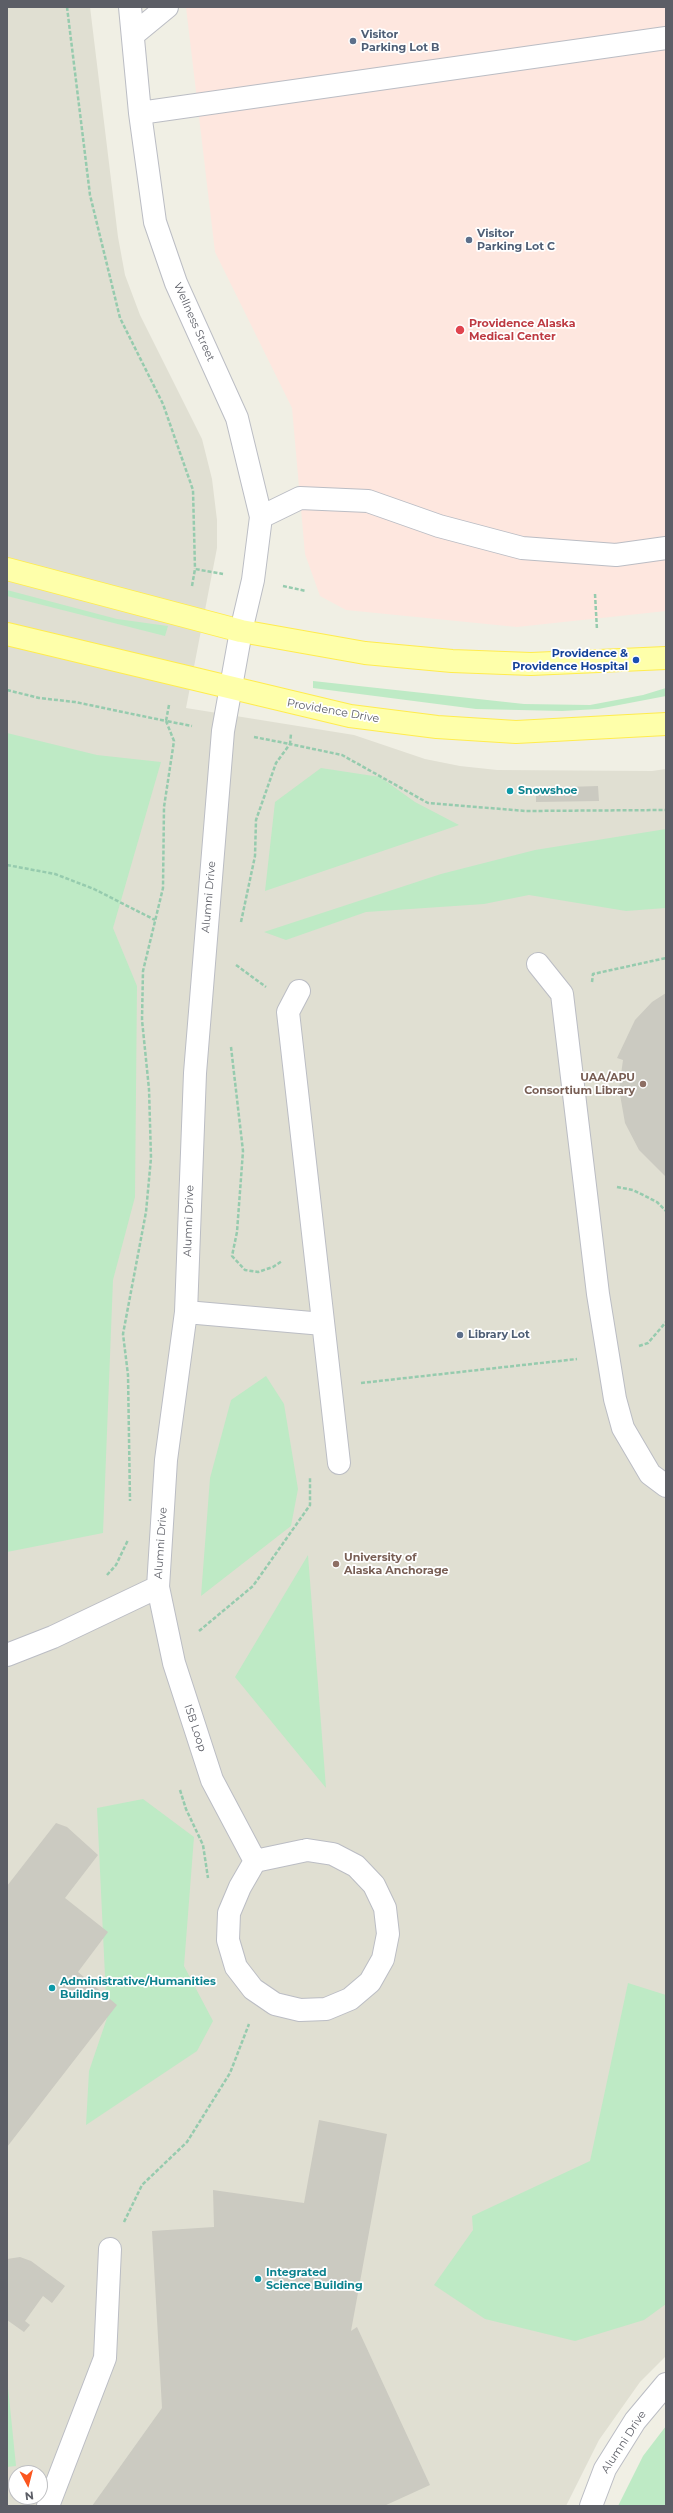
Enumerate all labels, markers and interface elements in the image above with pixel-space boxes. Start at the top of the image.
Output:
place label: Visitor Parking Lot B [361,28,439,54]
marker: Visitor Parking Lot B [348,36,358,46]
place label: Visitor Parking Lot C [477,227,555,253]
marker: Visitor Parking Lot C [464,235,474,245]
street label: Wellness Street [171,280,217,364]
place label: Providence Alaska Medical Center [469,317,575,343]
marker: Providence Alaska Medical Center [454,324,466,336]
place label: Providence & Providence Hospital [512,647,628,673]
marker: Providence & Providence Hospital [631,655,641,665]
street label: Providence Drive [286,696,380,726]
place label: Snowshoe [518,784,578,798]
marker: Snowshoe [505,786,515,796]
street label: Alumni Drive [199,861,219,933]
place label: UAA/APU Consortium Library [524,1071,635,1097]
marker: UAA/APU Consortium Library [638,1079,648,1089]
street label: Alumni Drive [181,1185,197,1257]
place label: Library Lot [468,1328,530,1342]
marker: Library Lot [455,1330,465,1340]
street label: Alumni Drive [152,1507,170,1579]
place label: University of Alaska Anchorage [344,1551,449,1577]
marker: University of Alaska Anchorage [331,1559,341,1569]
street label: ISB Loop [181,1703,209,1753]
place label: Administrative/Humanities Building [60,1975,216,2001]
marker: Administrative/Humanities Building [47,1983,57,1993]
place label: Integrated Science Building [266,2266,363,2292]
marker: Integrated Science Building [253,2274,263,2284]
street label: Alumni Drive [599,2408,649,2476]
north arrow [8,2465,48,2505]
text: N [24,2488,35,2503]

